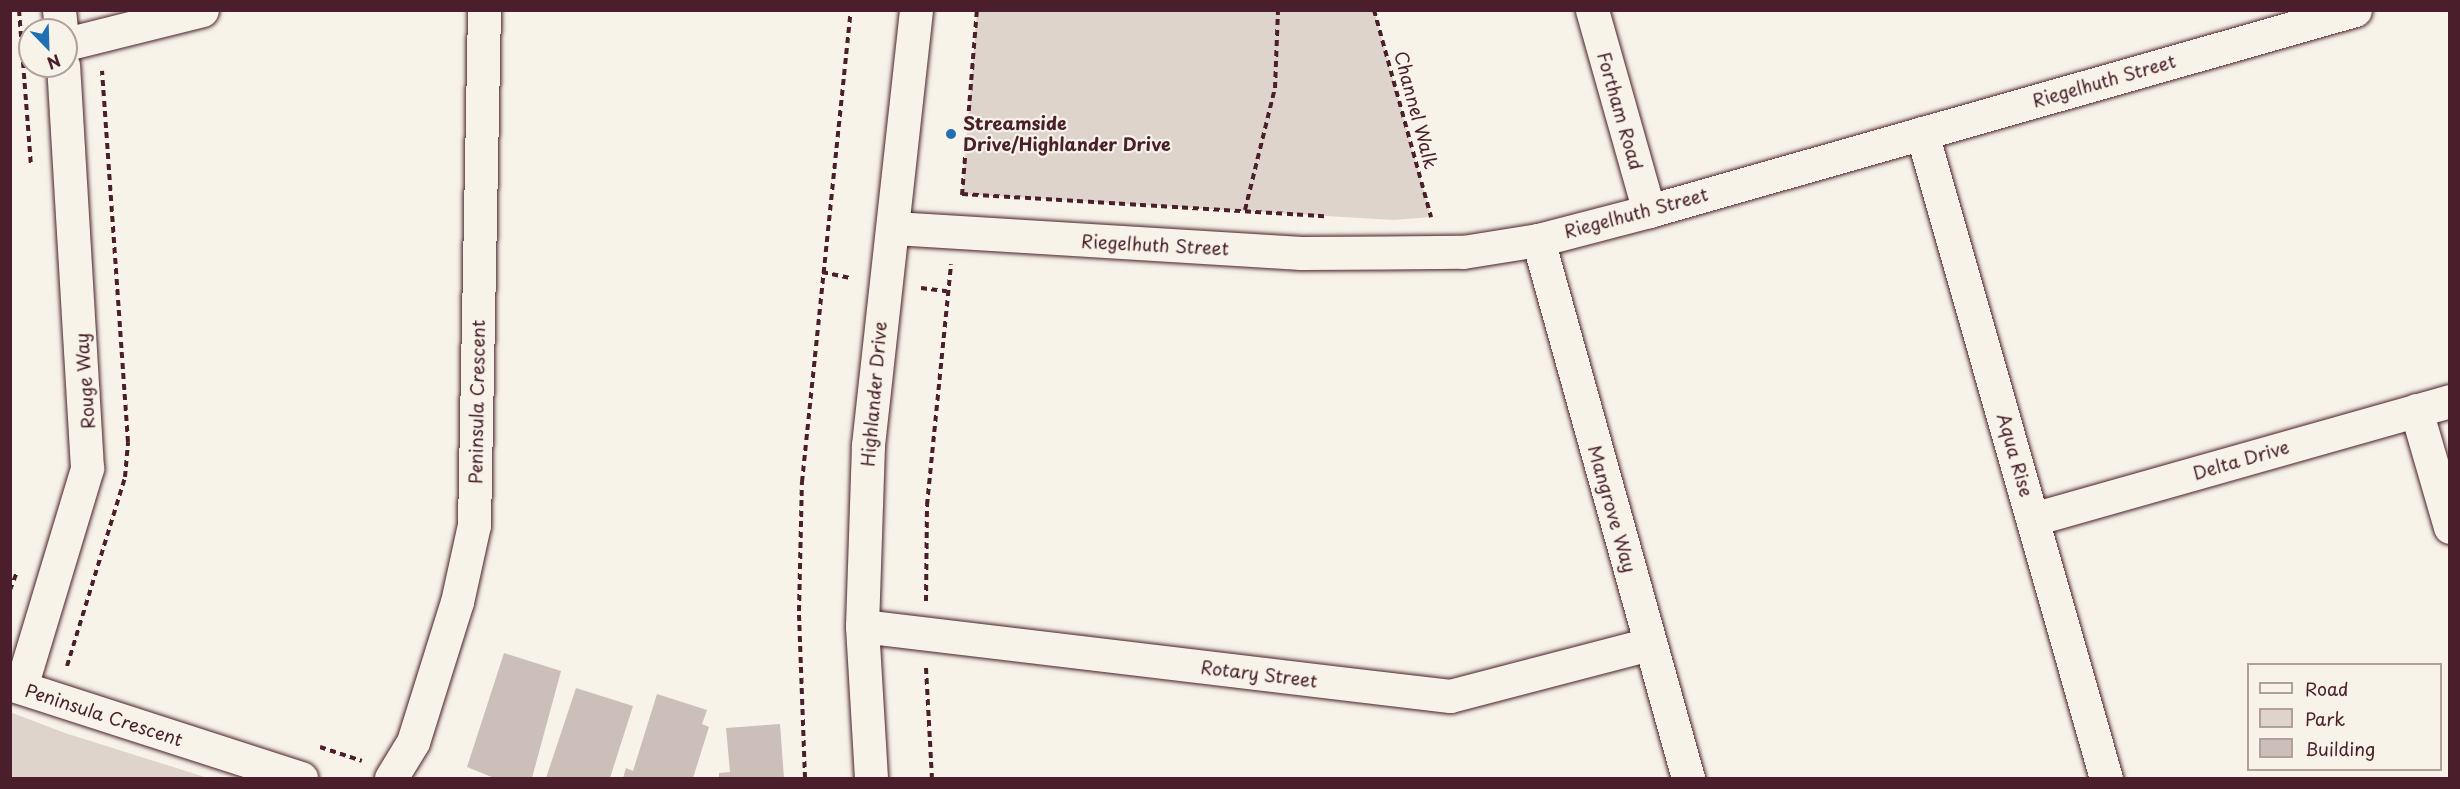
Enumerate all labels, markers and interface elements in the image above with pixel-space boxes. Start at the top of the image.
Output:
north arrow [18,18,78,78]
street label: Channel Walk [1390,48,1442,172]
text: N [44,49,65,76]
street label: Fortham Road [1593,49,1647,173]
street label: Riegelhuth Street [2029,50,2179,112]
place label: Streamside Drive/Highlander Drive [963,113,1172,156]
marker: Streamside Drive/Highlander Drive [944,127,958,141]
street label: Riegelhuth Street [1561,183,1711,243]
street label: Riegelhuth Street [1080,230,1230,260]
street label: Peninsula Crescent [465,320,489,484]
street label: Highlander Drive [857,320,891,468]
street label: Rouge Way [71,332,99,430]
street label: Aqua Rise [1993,411,2037,499]
street label: Delta Drive [2190,436,2292,484]
street label: Mangrove Way [1584,443,1640,575]
street label: Rotary Street [1199,656,1319,692]
legend [2247,663,2442,771]
text: Road [2305,675,2349,702]
street label: Peninsula Crescent [23,680,185,750]
text: Park [2305,705,2345,732]
text: Building [2305,735,2375,762]

